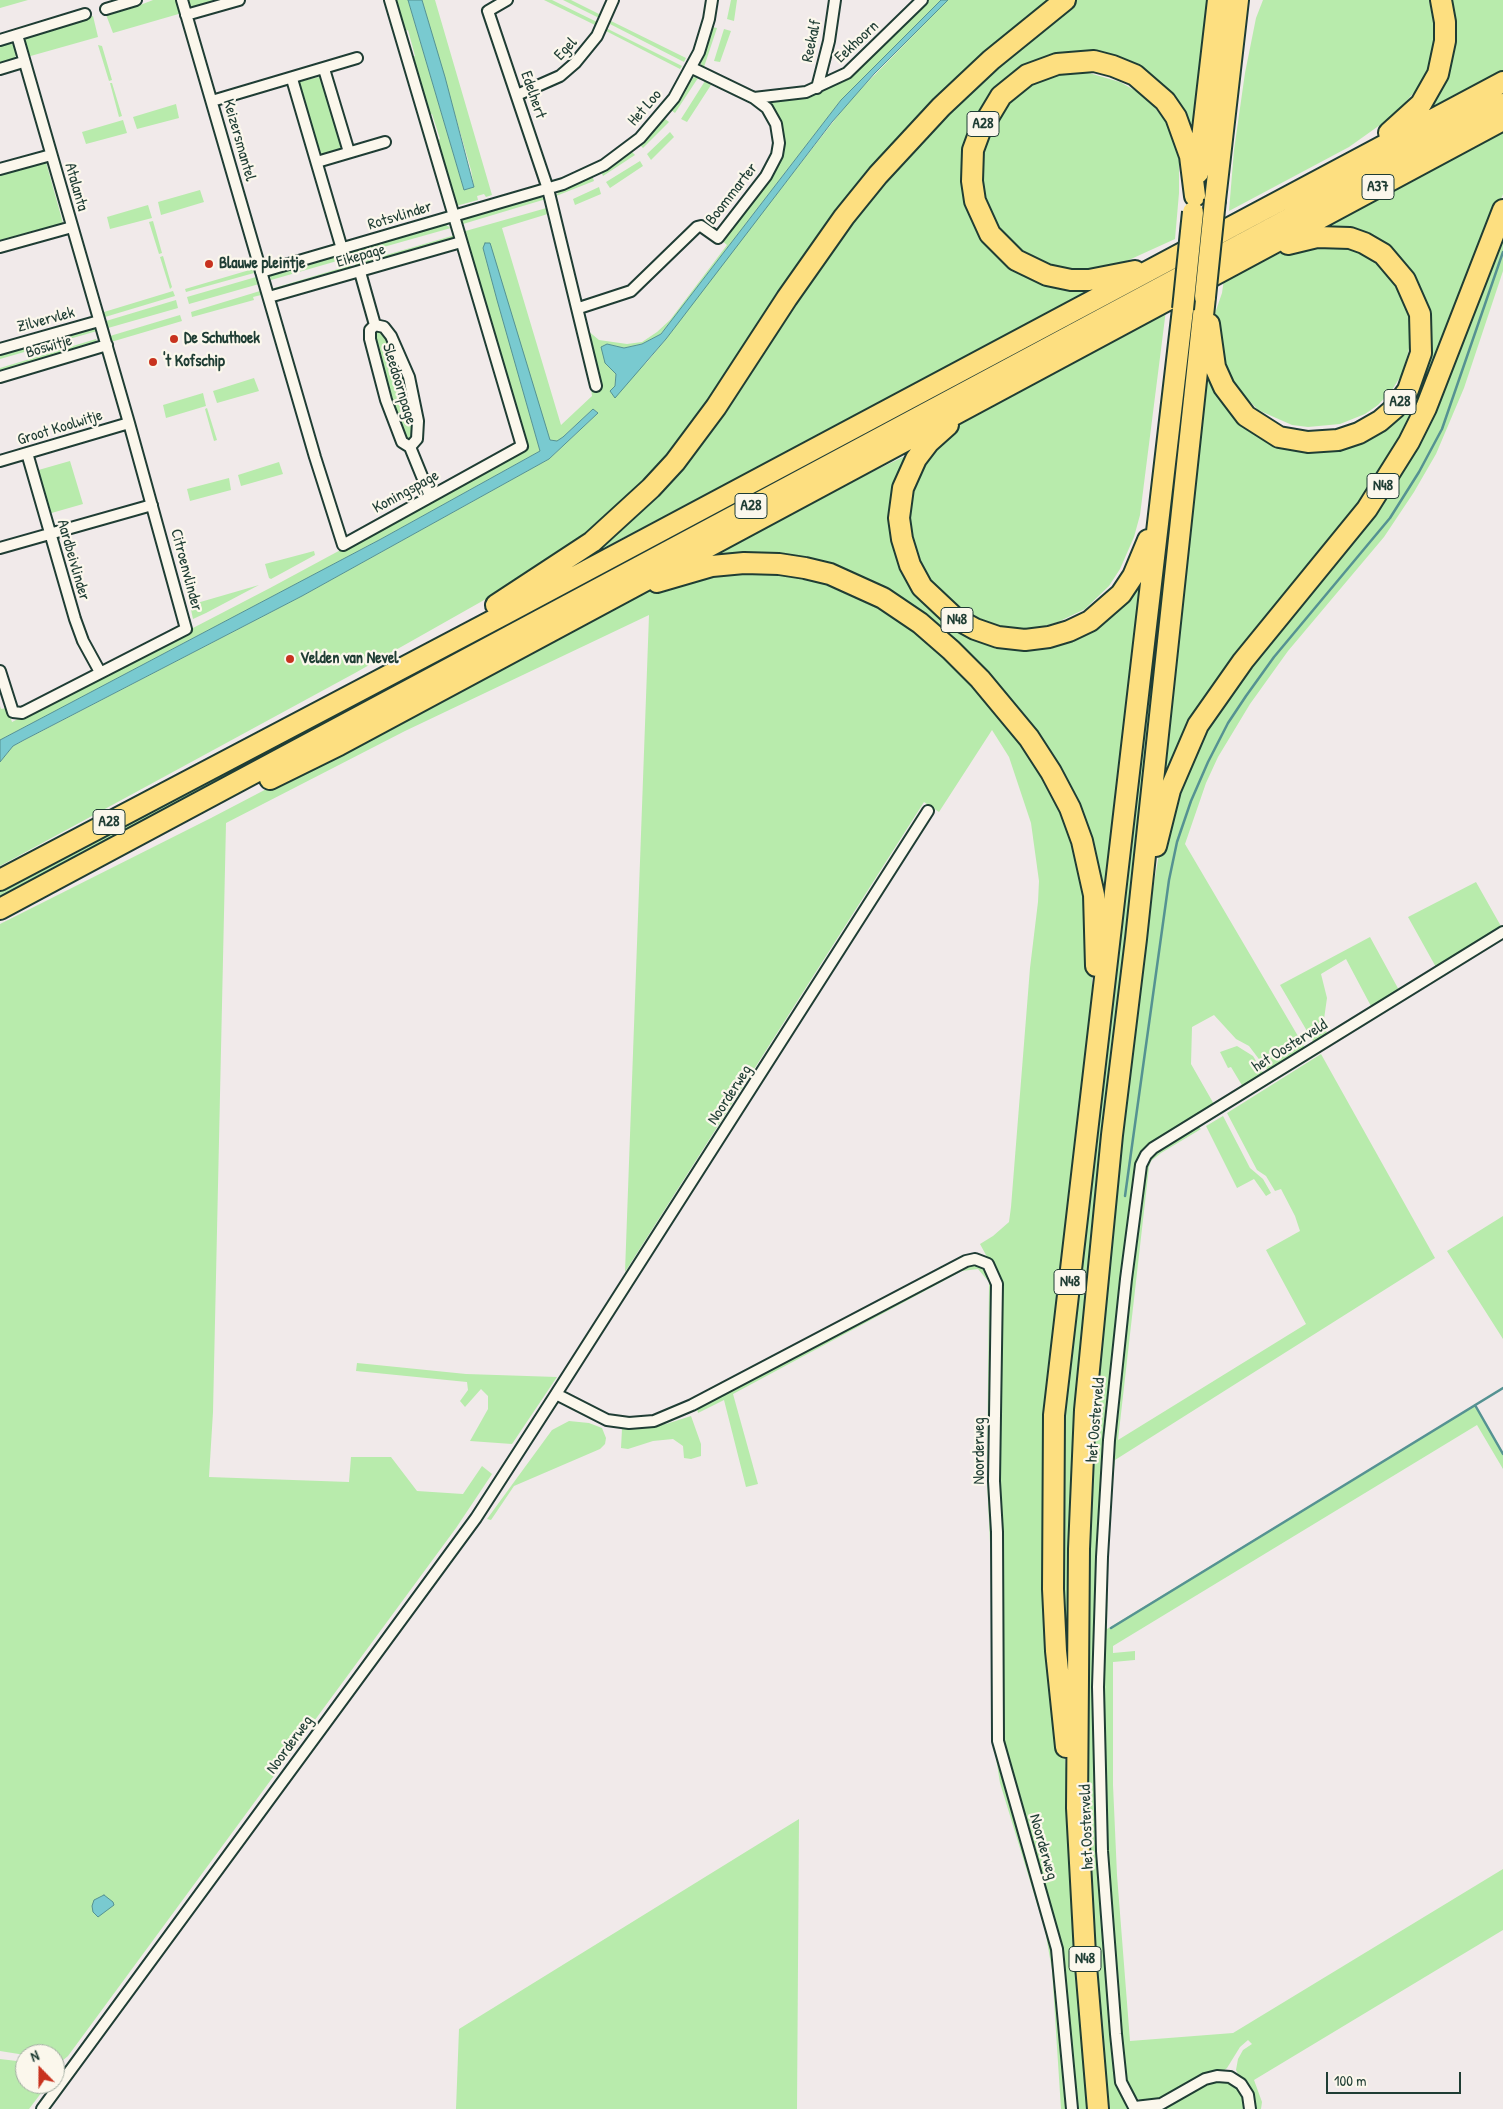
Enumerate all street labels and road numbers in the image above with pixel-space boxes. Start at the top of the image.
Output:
street label: Eekhoorn [831,17,883,67]
street label: Reekalf [798,18,826,64]
street label: Egel [550,33,582,65]
street label: Edelhert [516,69,550,121]
street label: Het Loo [624,86,666,130]
street label: Keizersmantel [218,97,260,183]
road number: A28 [967,112,999,136]
street label: Boommarter [702,159,762,229]
street label: Atalanta [60,161,92,213]
road number: A37 [1362,174,1394,200]
street label: Rotsvlinder [366,197,434,235]
street label: Eikepage [334,240,388,272]
street label: Zilvervlek [15,303,77,337]
street label: Boswitje [24,331,74,363]
street label: Sleedoornpage [378,341,420,427]
road number: A28 [1384,390,1416,414]
street label: Groot Koolwitje [15,406,105,450]
street label: Koningspage [370,466,442,518]
road number: N48 [1367,474,1399,498]
road number: A28 [735,494,767,518]
street label: Aardbeivlinder [52,517,94,603]
street label: Citroenvlinder [166,527,206,613]
road number: N48 [941,608,973,632]
road number: A28 [93,810,125,834]
street label: het Oosterveld [1249,1015,1331,1077]
street label: Noorderweg [704,1062,756,1128]
road number: N48 [1054,1270,1086,1294]
street label: het Oosterveld [1083,1377,1109,1463]
street label: Noorderweg [970,1417,990,1485]
street label: Noorderweg [262,1712,318,1778]
street label: het Oosterveld [1076,1784,1098,1870]
street label: Noorderweg [1025,1812,1061,1882]
road number: N48 [1069,1946,1101,1972]

